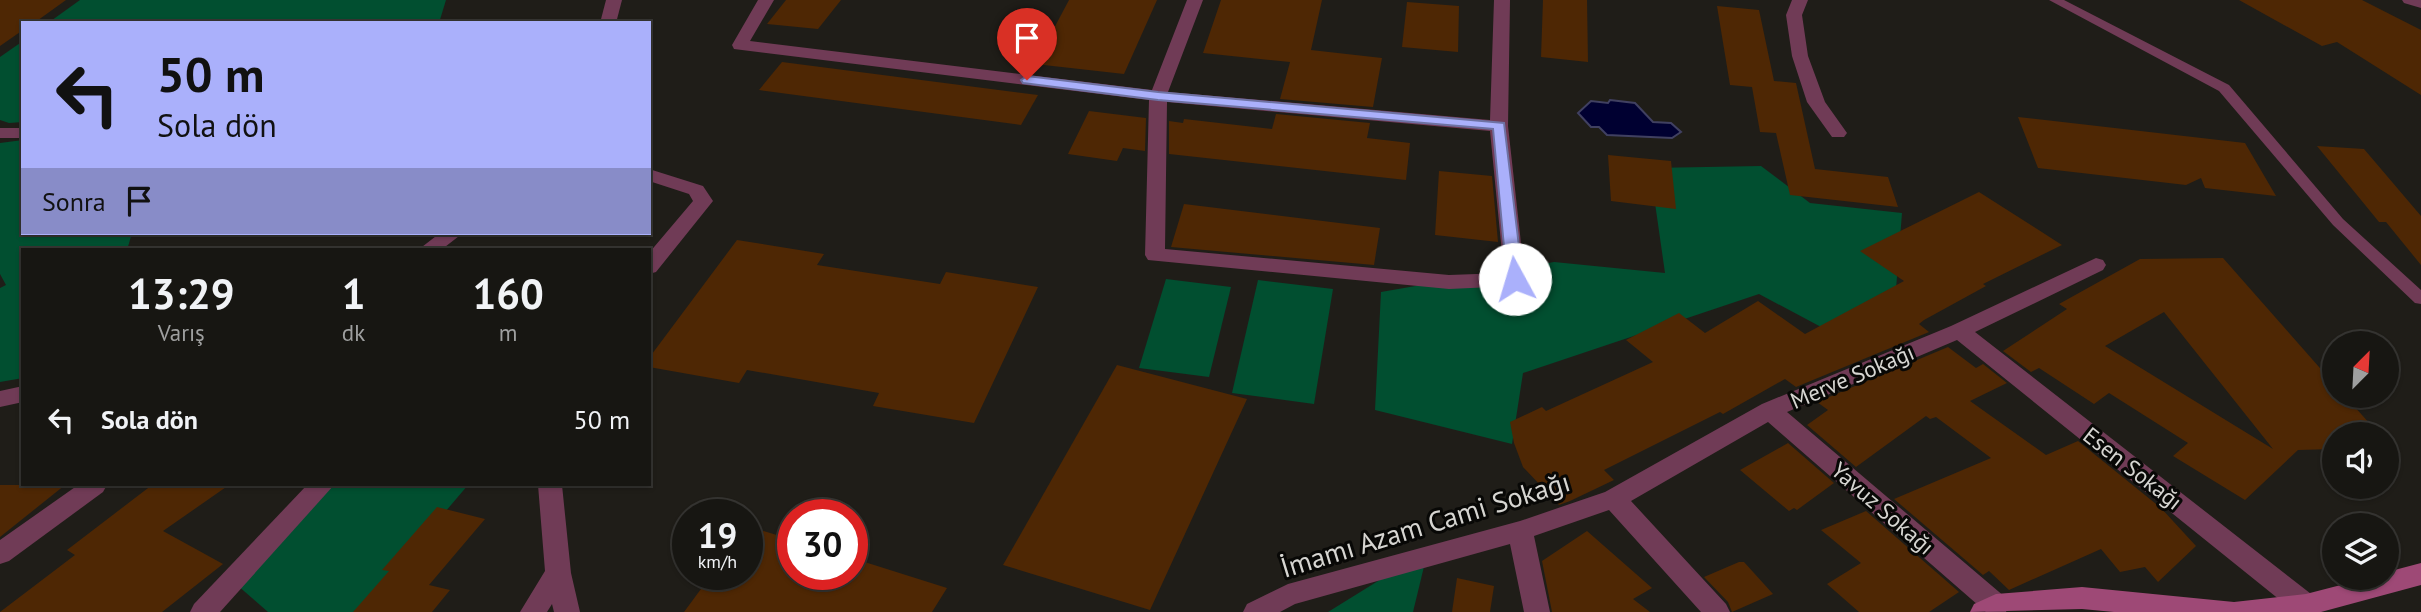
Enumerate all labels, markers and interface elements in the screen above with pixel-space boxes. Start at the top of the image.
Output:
pin [997,8,1057,80]
icon: arrive [1008,19,1046,57]
text: 50 m [157,42,264,106]
icon: left [42,49,133,140]
text: Sola dön [157,104,277,146]
icon: arrive [120,182,158,220]
text: Sonra [42,185,106,218]
position arrow [1478,242,1552,316]
text: 13:29 [128,266,235,321]
text: 1 [342,266,365,321]
text: 160 [472,266,544,321]
text: Varış [158,318,205,347]
text: dk [342,318,365,347]
text: m [499,318,518,347]
north arrow [2322,331,2399,408]
map controls [2322,331,2399,590]
street label: Merve Sokağı [1786,337,1918,415]
icon: left [42,401,80,439]
text: Sola dön [101,403,198,436]
text: 50 m [574,403,630,436]
street label: Esen Sokağı [2078,420,2188,516]
button: sound [2322,422,2399,499]
street label: Yavuz Sokağı [1825,455,1941,561]
street label: İmamı Azam Cami Sokağı [1276,462,1574,586]
speed limit sign: 30 [777,499,868,590]
text: 19 [698,512,737,558]
button: layers [2322,513,2399,590]
text: km/h [698,550,737,573]

